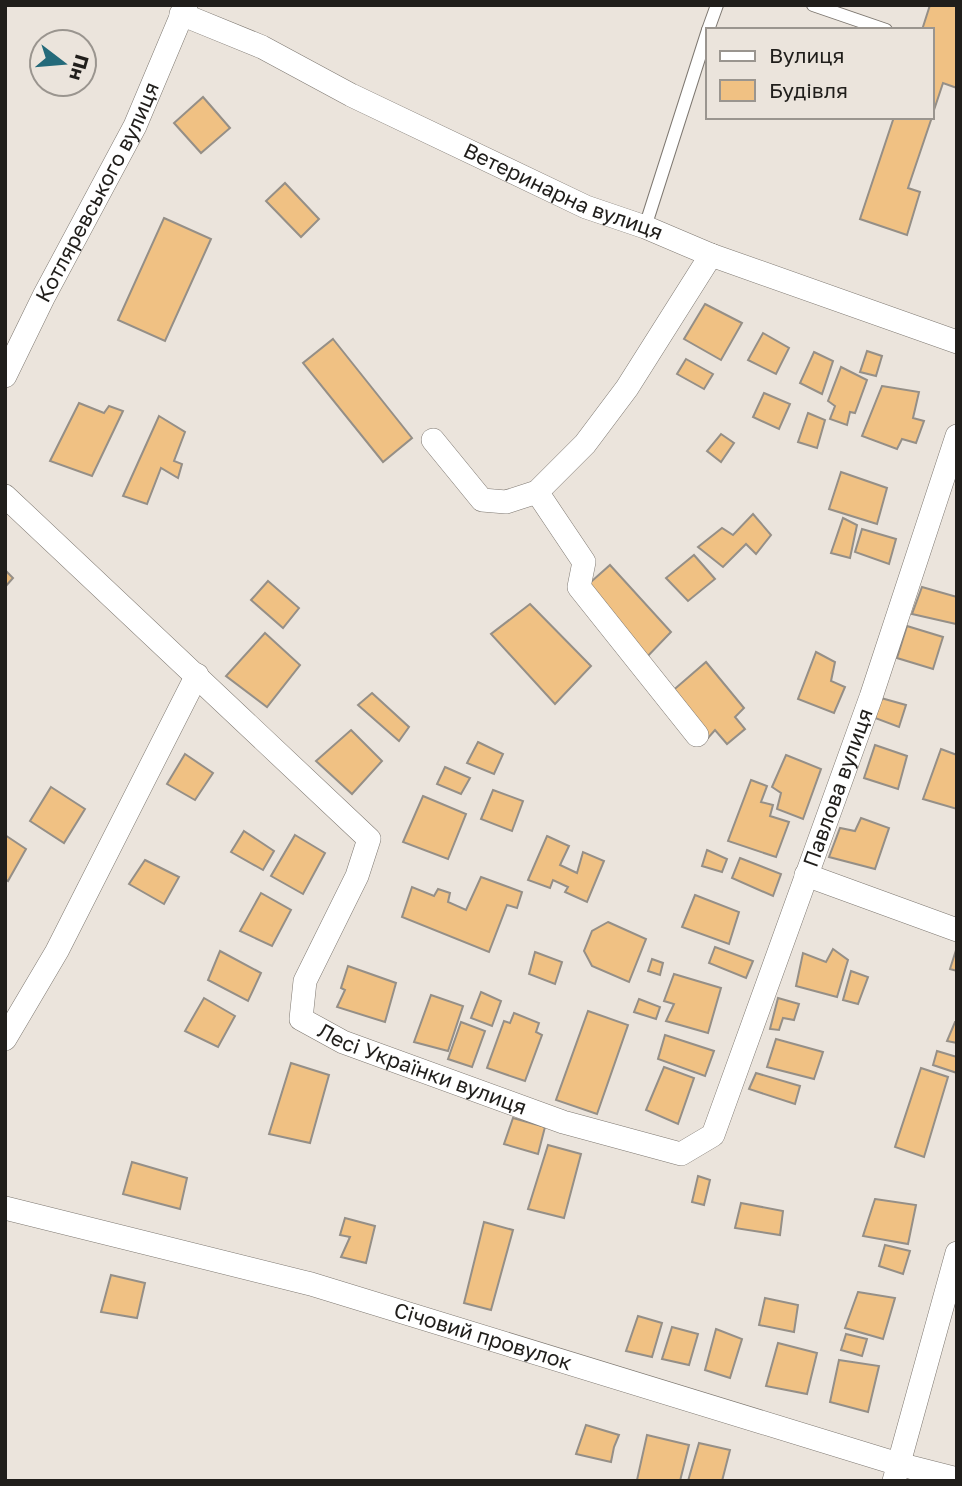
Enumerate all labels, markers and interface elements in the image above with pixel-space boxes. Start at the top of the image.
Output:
north arrow [28,28,98,98]
legend [706,28,934,119]
text: Вулиця [769,42,845,68]
text: Пн [65,52,94,83]
text: Будівля [769,77,848,103]
street label: Котляревського вулиця [29,78,164,306]
street label: Ветеринарна вулиця [460,137,667,245]
street label: Павлова вулиця [797,705,878,870]
street label: Лесі Українки вулиця [314,1017,530,1120]
street label: Січовий провулок [391,1296,575,1375]

